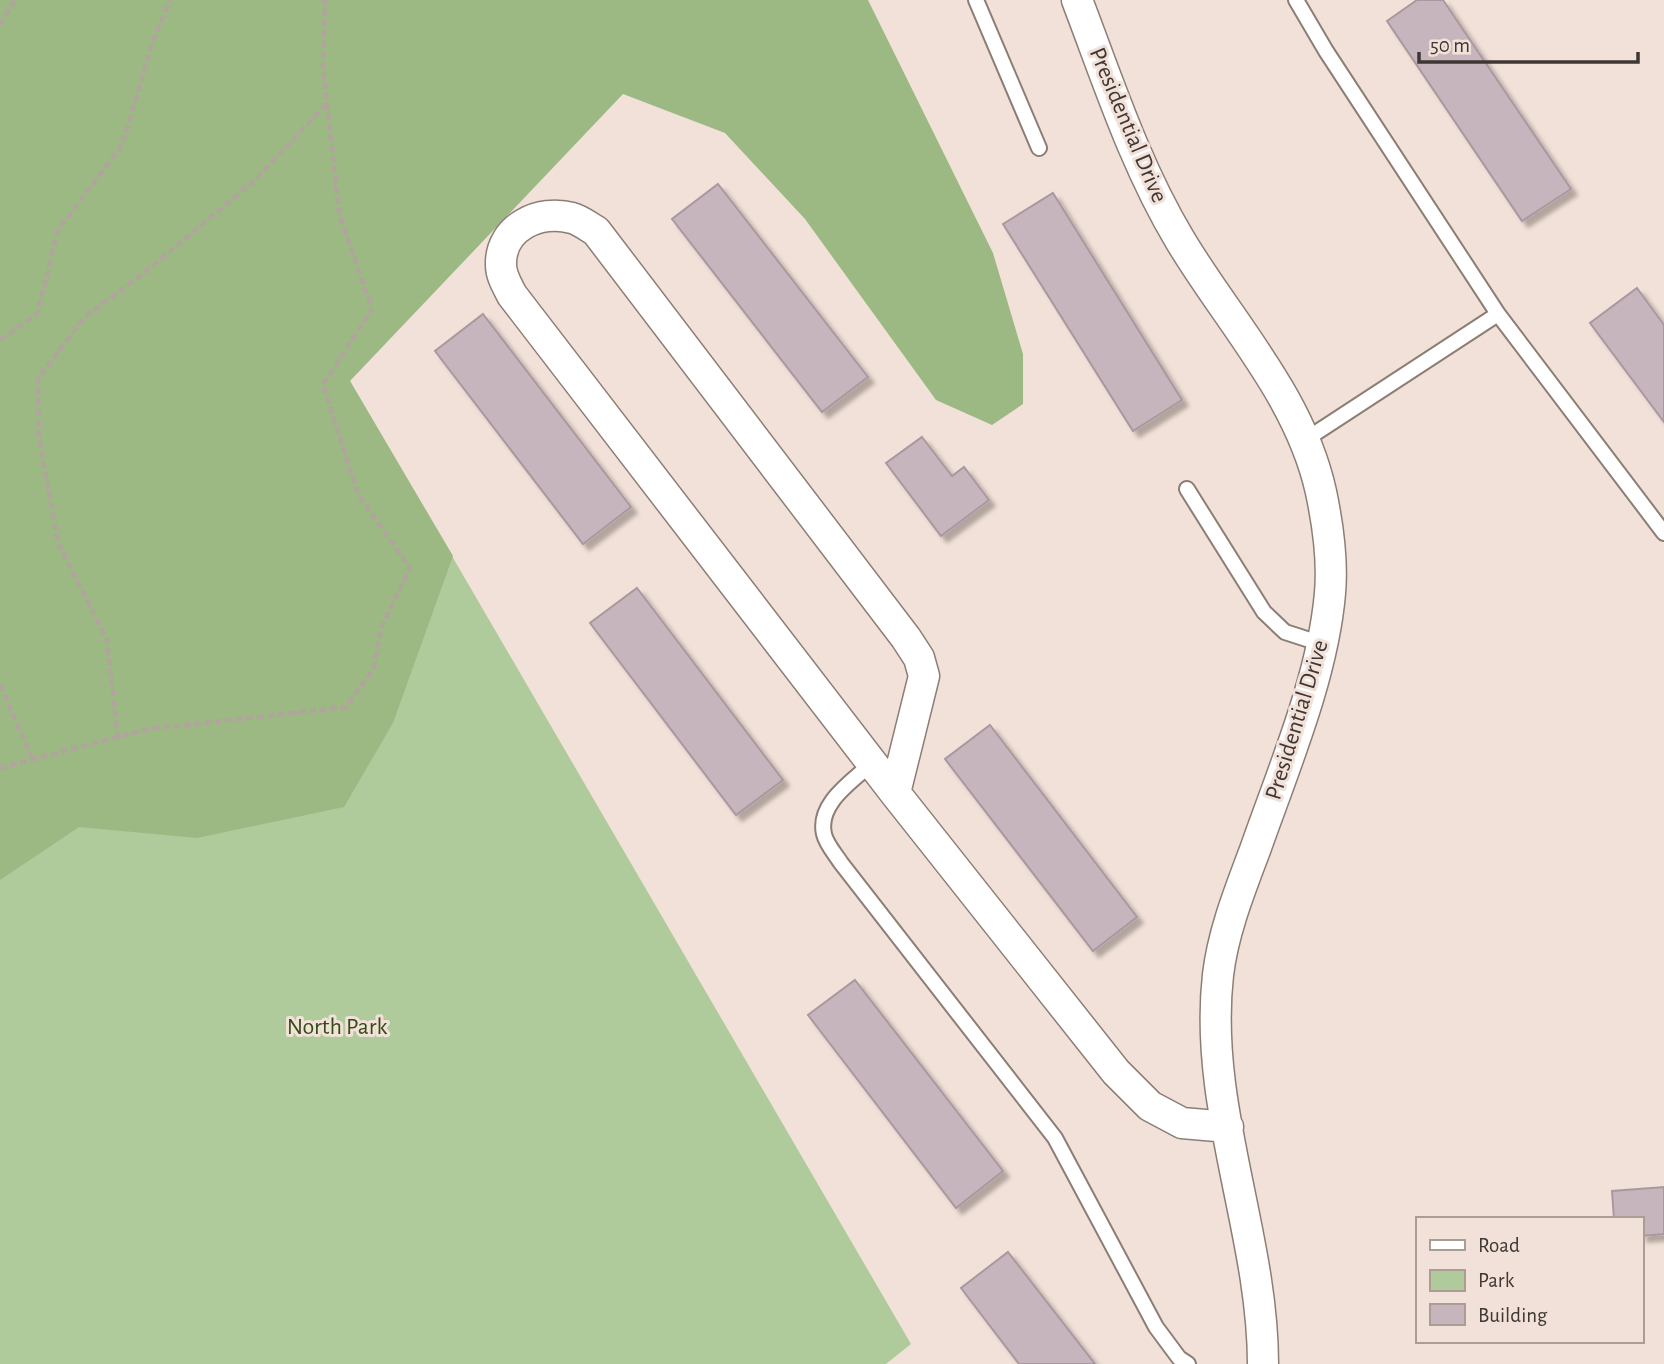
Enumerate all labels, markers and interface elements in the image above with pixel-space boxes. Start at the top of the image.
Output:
scale bar [1419,21,1638,65]
text: 50 m [1430,35,1470,56]
street label: Presidential Drive [1085,44,1171,206]
street label: Presidential Drive [1261,637,1333,803]
park label: North Park [287,1015,387,1039]
legend [1416,1217,1643,1343]
text: Road [1478,1235,1520,1256]
text: Park [1478,1270,1515,1291]
text: Building [1478,1305,1548,1326]

